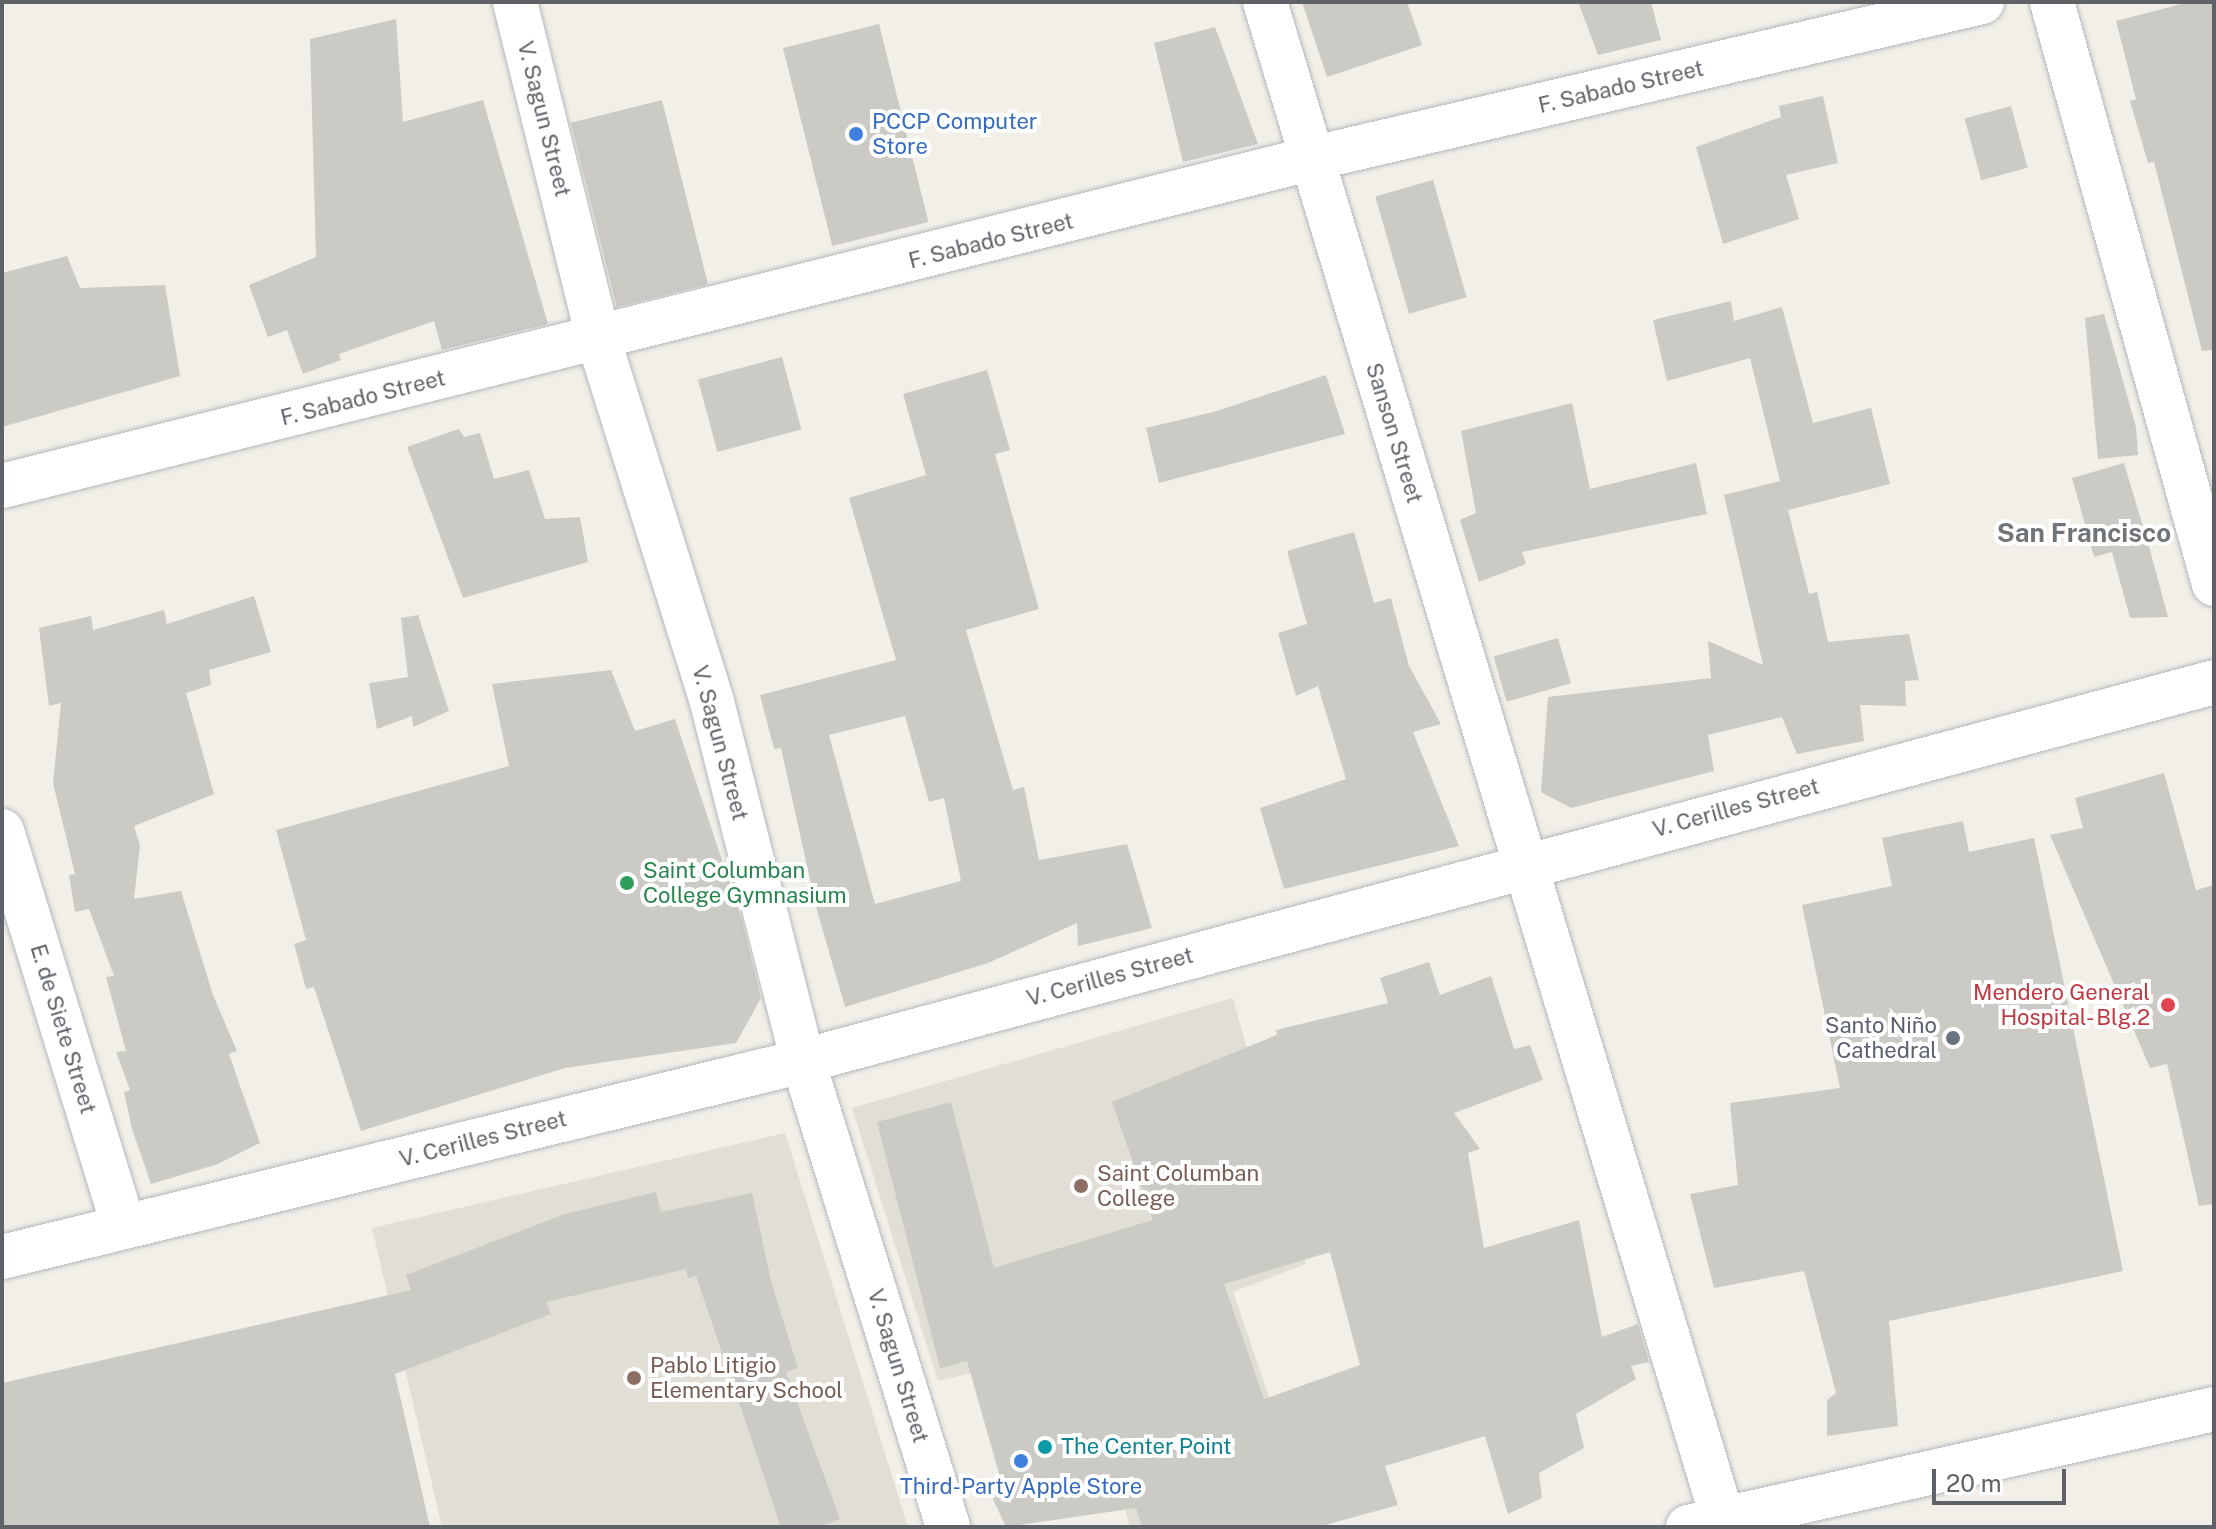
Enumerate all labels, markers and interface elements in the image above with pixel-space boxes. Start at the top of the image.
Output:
street label: V. Sagun Street [512,38,576,200]
street label: F. Sabado Street [1536,55,1706,119]
place label: PCCP Computer Store [872,108,1037,160]
marker: PCCP Computer Store [847,125,865,143]
street label: F. Sabado Street [906,208,1076,274]
street label: Sanson Street [1360,360,1428,506]
street label: F. Sabado Street [278,365,448,431]
district label: San Francisco [1997,517,2171,549]
street label: V. Sagun Street [687,663,753,823]
street label: V. Cerilles Street [1650,773,1822,843]
place label: Saint Columban College Gymnasium [643,857,847,908]
marker: Saint Columban College Gymnasium [618,874,636,892]
street label: E. de Siete Street [25,941,101,1117]
street label: V. Cerilles Street [1024,942,1196,1012]
place label: Mendero General Hospital- Blg.2 [1973,979,2150,1030]
marker: Mendero General Hospital- Blg.2 [2157,994,2179,1016]
place label: Santo Niño Cathedral [1825,1012,1937,1064]
marker: Santo Niño Cathedral [1944,1029,1962,1047]
street label: V. Cerilles Street [397,1105,569,1173]
place label: Saint Columban College [1097,1160,1259,1212]
marker: Saint Columban College [1072,1177,1090,1195]
street label: V. Sagun Street [862,1286,934,1446]
place label: Pablo Litigio Elementary School [650,1352,843,1404]
marker: Pablo Litigio Elementary School [625,1369,643,1387]
place label: The Center Point [1061,1434,1232,1460]
marker: The Center Point [1036,1438,1054,1456]
marker: Third-Party Apple Store [1012,1452,1030,1470]
scale bar [1936,1453,2070,1503]
text: 20 m [1946,1469,2002,1497]
place label: Third-Party Apple Store [900,1474,1142,1500]

